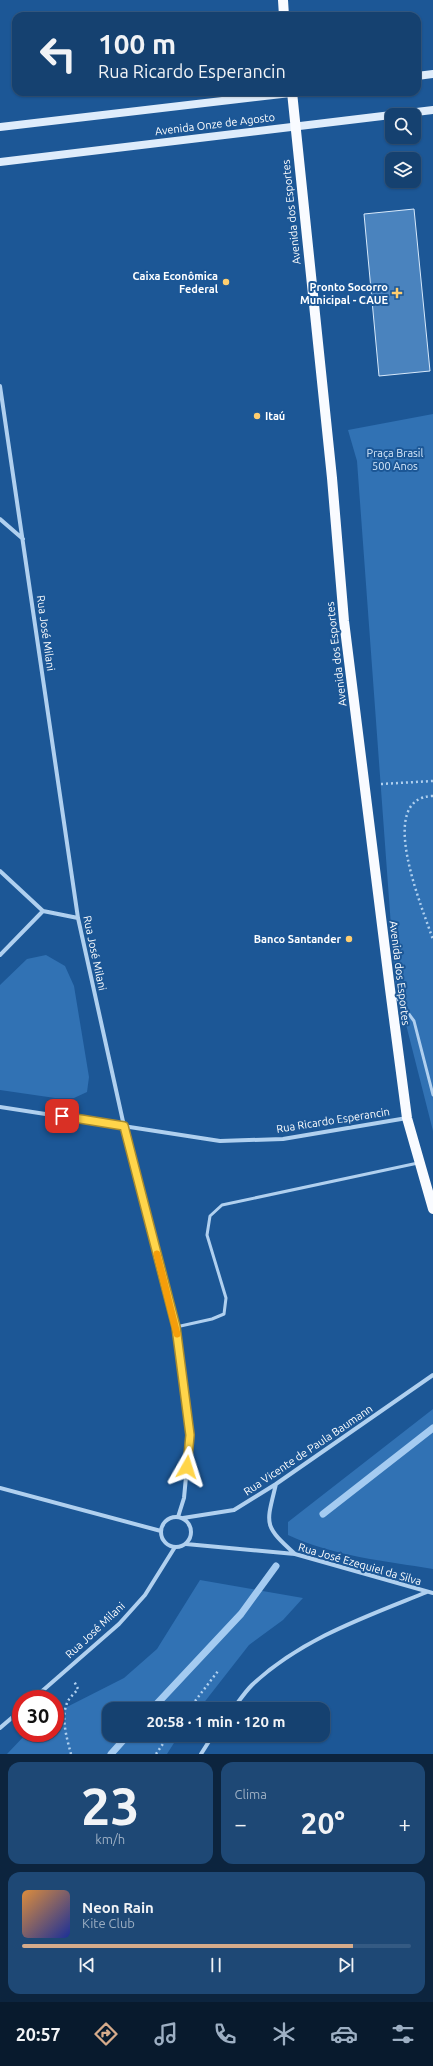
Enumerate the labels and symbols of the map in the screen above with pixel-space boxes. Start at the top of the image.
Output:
street label: Avenida Onze de Agosto [154,111,276,137]
street label: Avenida dos Esportes [280,159,302,265]
place label: Caixa Econômica Federal [133,270,219,295]
marker: Caixa Econômica Federal [221,277,231,287]
place label: Pronto Socorro Municipal - CAUE [300,281,388,306]
marker: Pronto Socorro Municipal - CAUE [391,287,403,299]
place label: Itaú [265,410,285,422]
marker: Itaú [252,411,262,421]
park label: Praça Brasil 500 Anos [367,447,423,472]
street label: Rua José Milani [35,594,57,672]
street label: Avenida dos Esportes [324,601,348,707]
street label: Rua José Milani [81,914,109,992]
street label: Avenida dos Esportes [388,920,412,1026]
place label: Banco Santander [254,933,341,945]
marker: Banco Santander [344,934,354,944]
pin [45,1099,79,1133]
street label: Rua Ricardo Esperancin [275,1105,391,1135]
street label: Rua Vicente de Paula Baumann [241,1402,375,1498]
position arrow [166,1446,208,1488]
street label: Rua José Ezequiel da Silva [297,1541,423,1587]
street label: Rua José Milani [63,1600,127,1660]
speed limit sign: 30 [12,1690,64,1742]

